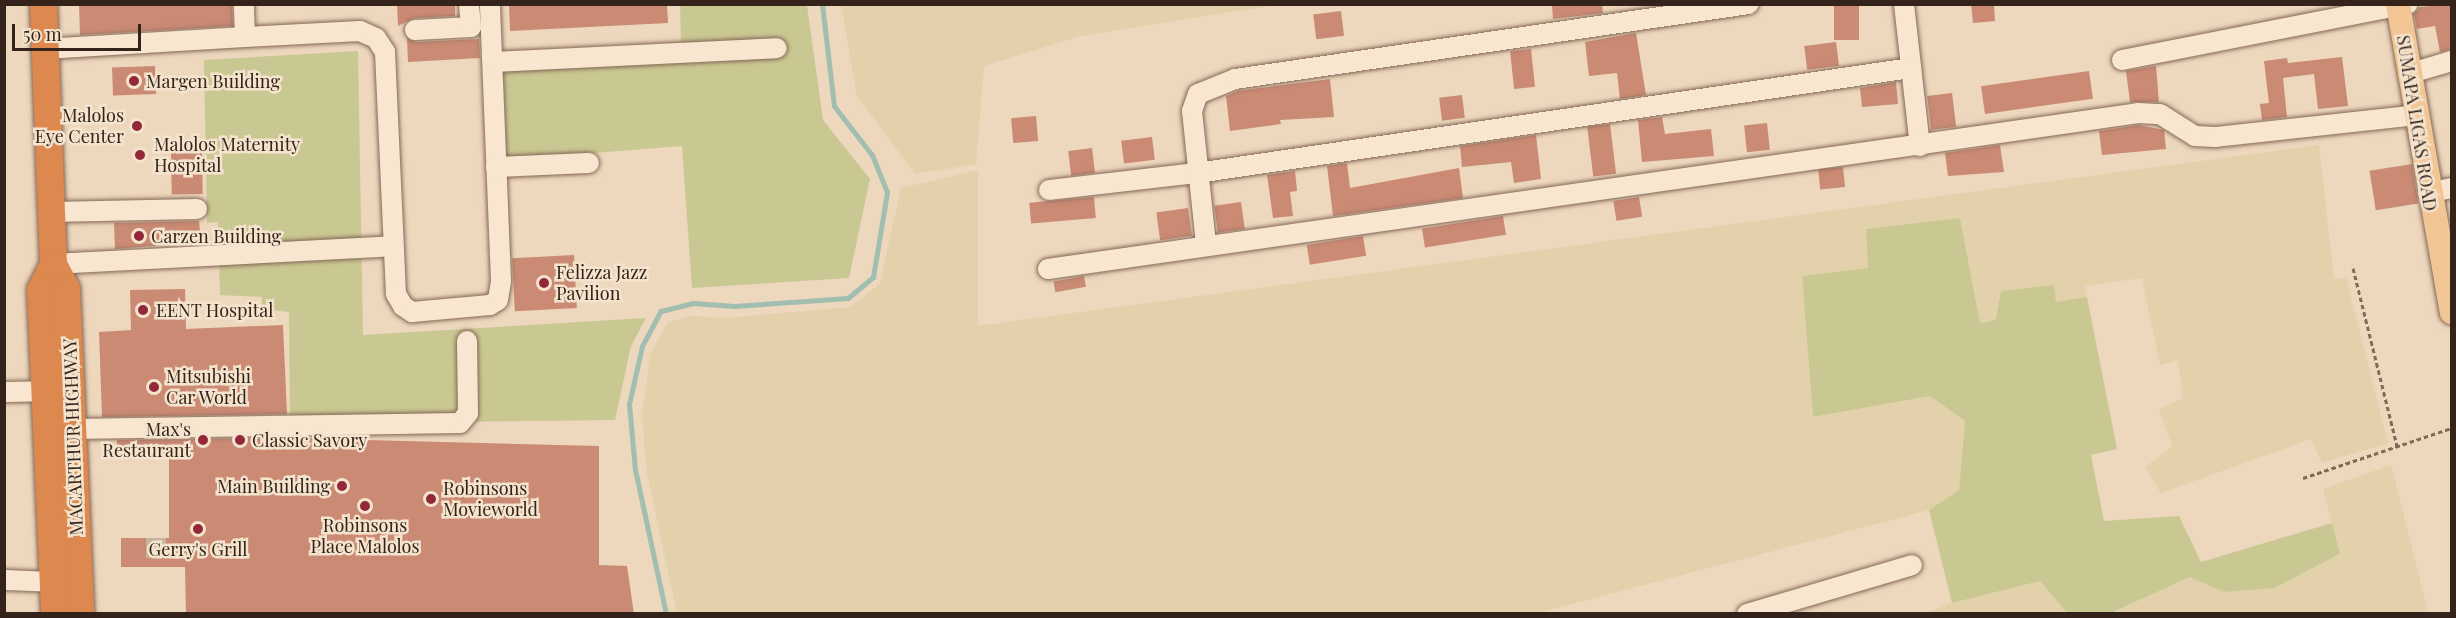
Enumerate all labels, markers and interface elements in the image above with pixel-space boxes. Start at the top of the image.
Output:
scale bar [15,12,144,50]
text: 50 m [23,22,62,46]
street label: SUMAPA LIGAS ROAD [2392,34,2442,212]
place label: Margen Building [146,70,280,92]
marker: Margen Building [127,74,141,88]
place label: Malolos Eye Center [35,105,124,148]
marker: Malolos Eye Center [128,117,146,135]
place label: Malolos Maternity Hospital [154,134,300,176]
marker: Malolos Maternity Hospital [131,146,149,164]
place label: Carzen Building [151,225,281,247]
marker: Carzen Building [132,229,146,243]
place label: Felizza Jazz Pavilion [556,262,647,304]
marker: Felizza Jazz Pavilion [537,276,551,290]
place label: EENT Hospital [156,299,274,321]
marker: EENT Hospital [134,301,152,319]
street label: MACARTHUR HIGHWAY [59,338,87,536]
place label: Mitsubishi Car World [166,366,251,409]
marker: Mitsubishi Car World [147,380,161,394]
place label: Max's Restaurant [102,419,191,462]
place label: Classic Savory [252,429,367,451]
marker: Max's Restaurant [196,433,210,447]
marker: Classic Savory [233,433,247,447]
place label: Main Building [217,475,330,497]
place label: Robinsons Movieworld [443,478,538,520]
marker: Main Building [335,479,349,493]
marker: Robinsons Movieworld [424,492,438,506]
marker: Robinsons Place Malolos [358,499,372,513]
place label: Robinsons Place Malolos [311,515,419,558]
marker: Gerry's Grill [191,522,205,536]
place label: Gerry's Grill [148,538,248,560]

